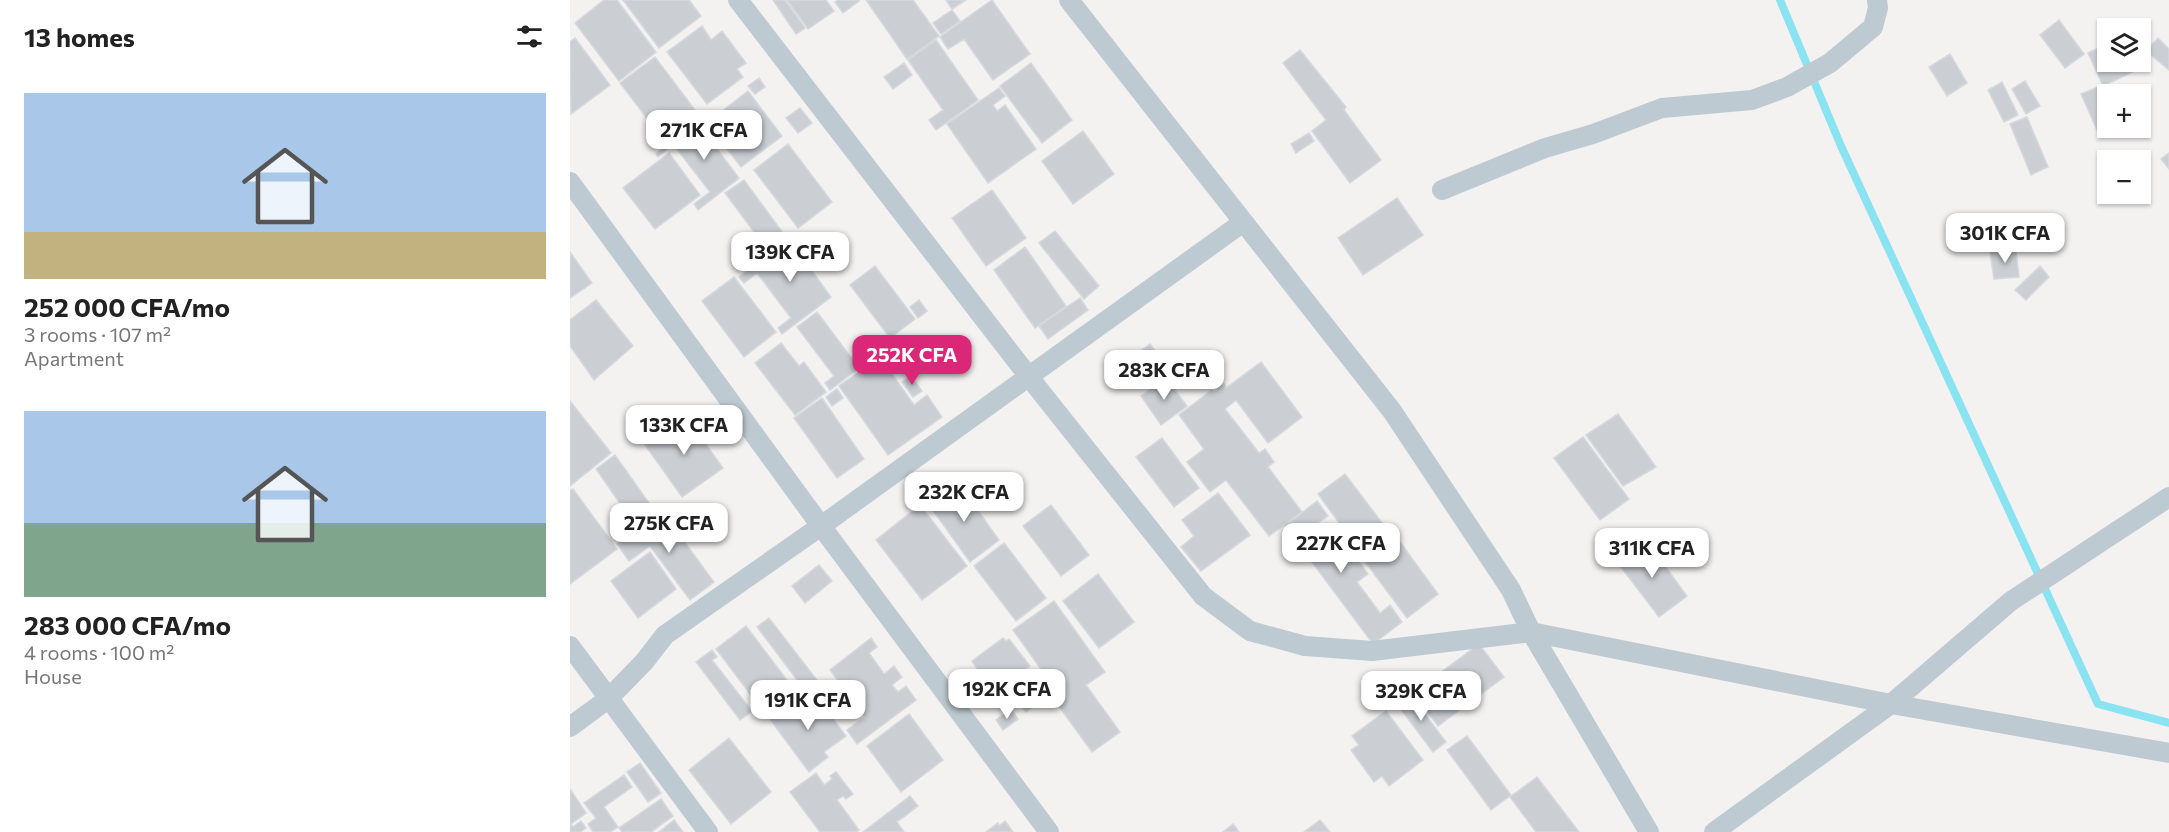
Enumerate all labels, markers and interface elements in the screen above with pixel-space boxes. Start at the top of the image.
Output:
map controls [2097,18,2151,204]
button: layers [2097,18,2151,72]
icon: filters [513,20,546,53]
text: 13 homes [24,21,135,52]
button: + [2097,84,2151,138]
pin: 271K CFA [642,110,766,161]
text: 271K CFA [660,117,748,141]
icon: home [231,132,339,240]
button: − [2097,150,2151,204]
pin: 301K CFA [1943,213,2067,264]
text: 301K CFA [1960,220,2050,244]
pin: 139K CFA [728,232,852,283]
text: 139K CFA [745,239,835,263]
text: 252 000 CFA/mo [24,291,230,322]
text: 3 rooms · 107 m² [24,322,171,346]
pin: 252K CFA [850,335,974,386]
text: 252K CFA [867,342,958,366]
text: Apartment [24,346,124,370]
pin: 283K CFA [1102,350,1226,401]
text: 283K CFA [1118,357,1210,381]
pin: 133K CFA [622,405,746,456]
text: 133K CFA [640,412,728,436]
icon: home [231,450,339,558]
pin: 232K CFA [902,472,1026,523]
text: 232K CFA [919,479,1009,503]
pin: 275K CFA [607,503,731,554]
text: 275K CFA [624,510,714,534]
pin: 227K CFA [1279,523,1403,574]
pin: 311K CFA [1590,528,1714,579]
text: 227K CFA [1296,530,1386,554]
text: 311K CFA [1609,535,1695,559]
text: 283 000 CFA/mo [24,609,231,640]
text: 4 rooms · 100 m² [24,640,174,664]
text: House [24,664,82,688]
pin: 192K CFA [945,669,1069,720]
pin: 329K CFA [1359,671,1483,722]
text: 192K CFA [962,676,1052,700]
text: 329K CFA [1375,678,1467,702]
pin: 191K CFA [746,680,870,731]
text: 191K CFA [764,687,852,711]

